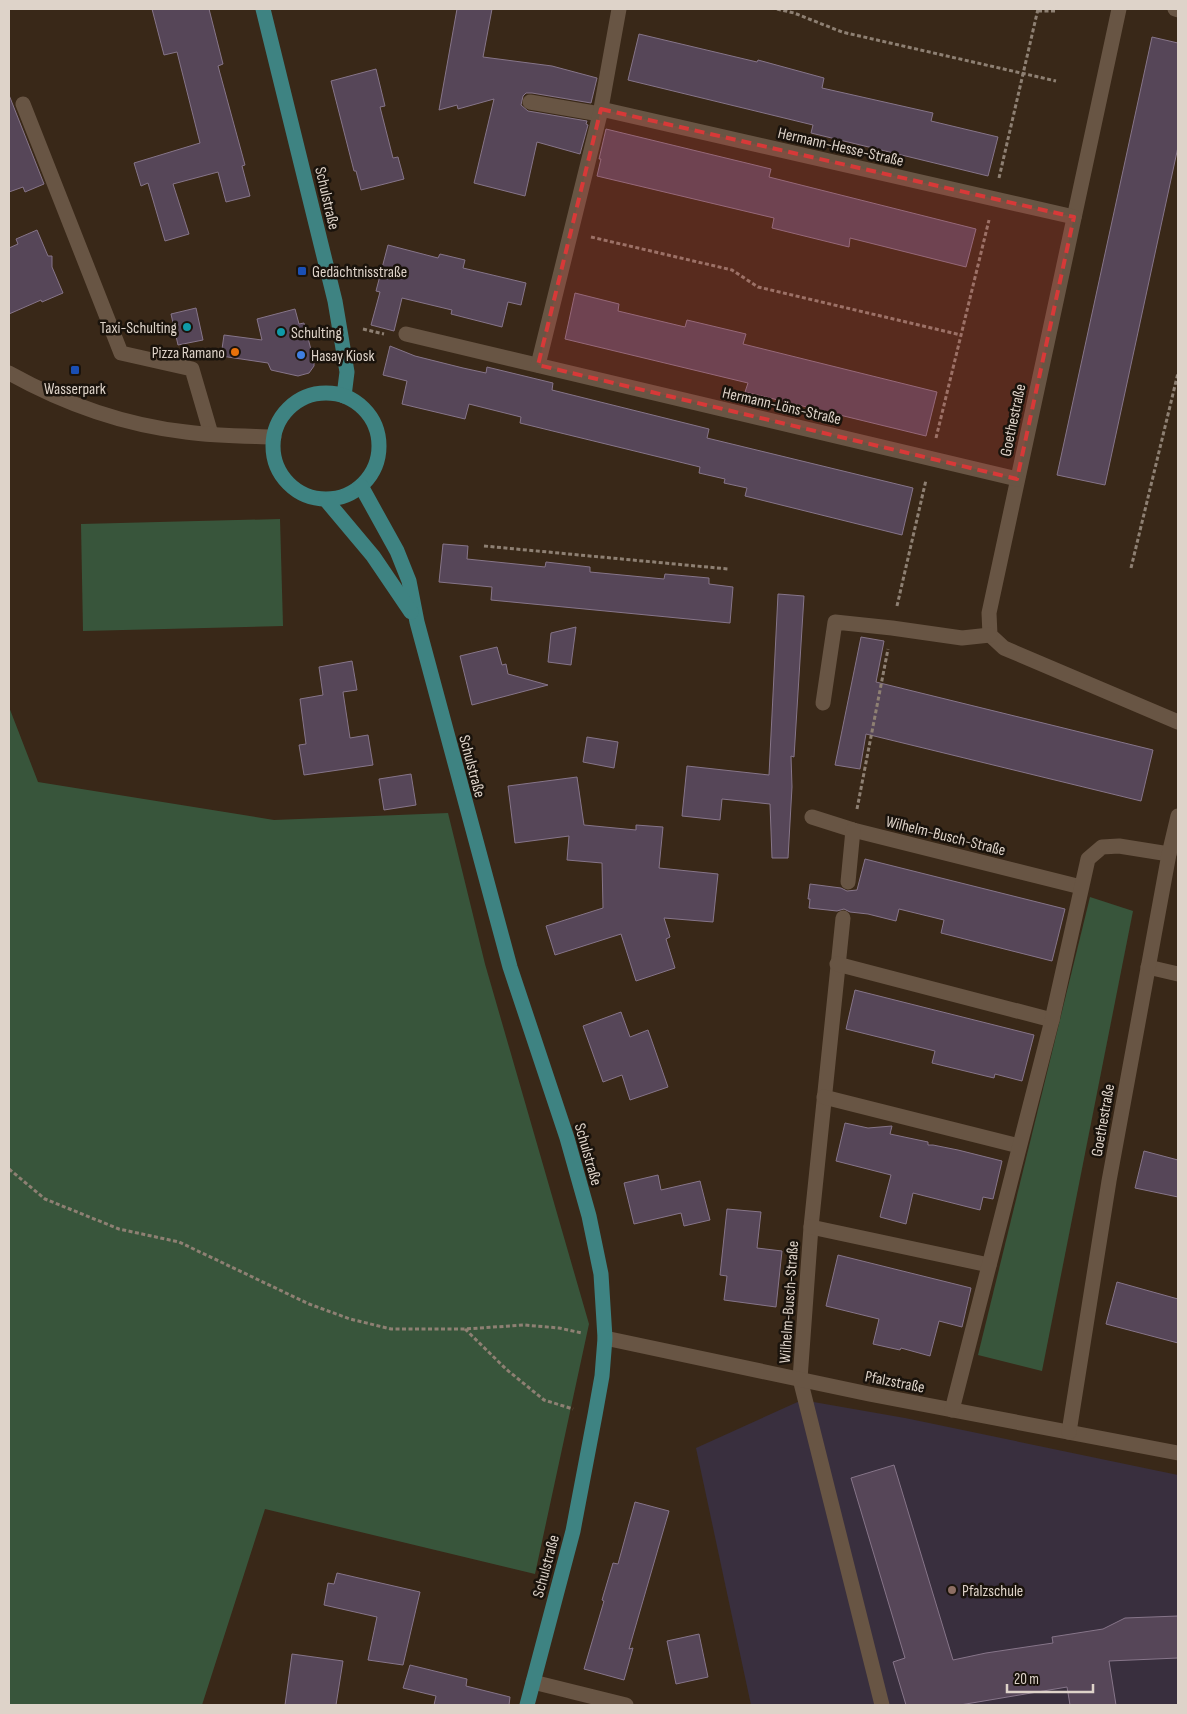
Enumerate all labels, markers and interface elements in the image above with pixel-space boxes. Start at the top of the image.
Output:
street label: Hermann-Hesse-Straße [776,124,905,171]
street label: Schulstraße [310,165,343,232]
place label: Gedächtnisstraße [312,263,407,282]
marker: Gedächtnisstraße [296,265,308,277]
place label: Taxi-Schulting [100,319,177,338]
marker: Taxi-Schulting [181,321,193,333]
place label: Schulting [291,324,342,343]
marker: Schulting [275,326,287,338]
place label: Pizza Ramano [152,344,225,363]
marker: Pizza Ramano [229,346,241,358]
place label: Hasay Kiosk [311,347,375,366]
marker: Hasay Kiosk [295,349,307,361]
marker: Wasserpark [69,364,81,376]
place label: Wasserpark [44,380,106,399]
street label: Goethestraße [997,382,1030,458]
street label: Hermann-Löns-Straße [720,384,843,429]
street label: Schulstraße [454,733,489,800]
street label: Wilhelm-Busch-Straße [884,812,1007,861]
street label: Goethestraße [1088,1082,1119,1158]
street label: Schulstraße [570,1121,606,1188]
street label: Wilhelm-Busch-Straße [776,1240,803,1364]
street label: Pfalzstraße [863,1367,926,1398]
street label: Schulstraße [529,1533,564,1600]
place label: Pfalzschule [962,1582,1023,1601]
marker: Pfalzschule [946,1584,958,1596]
scale bar [1007,1662,1093,1694]
text: 20 m [1014,1670,1039,1689]

